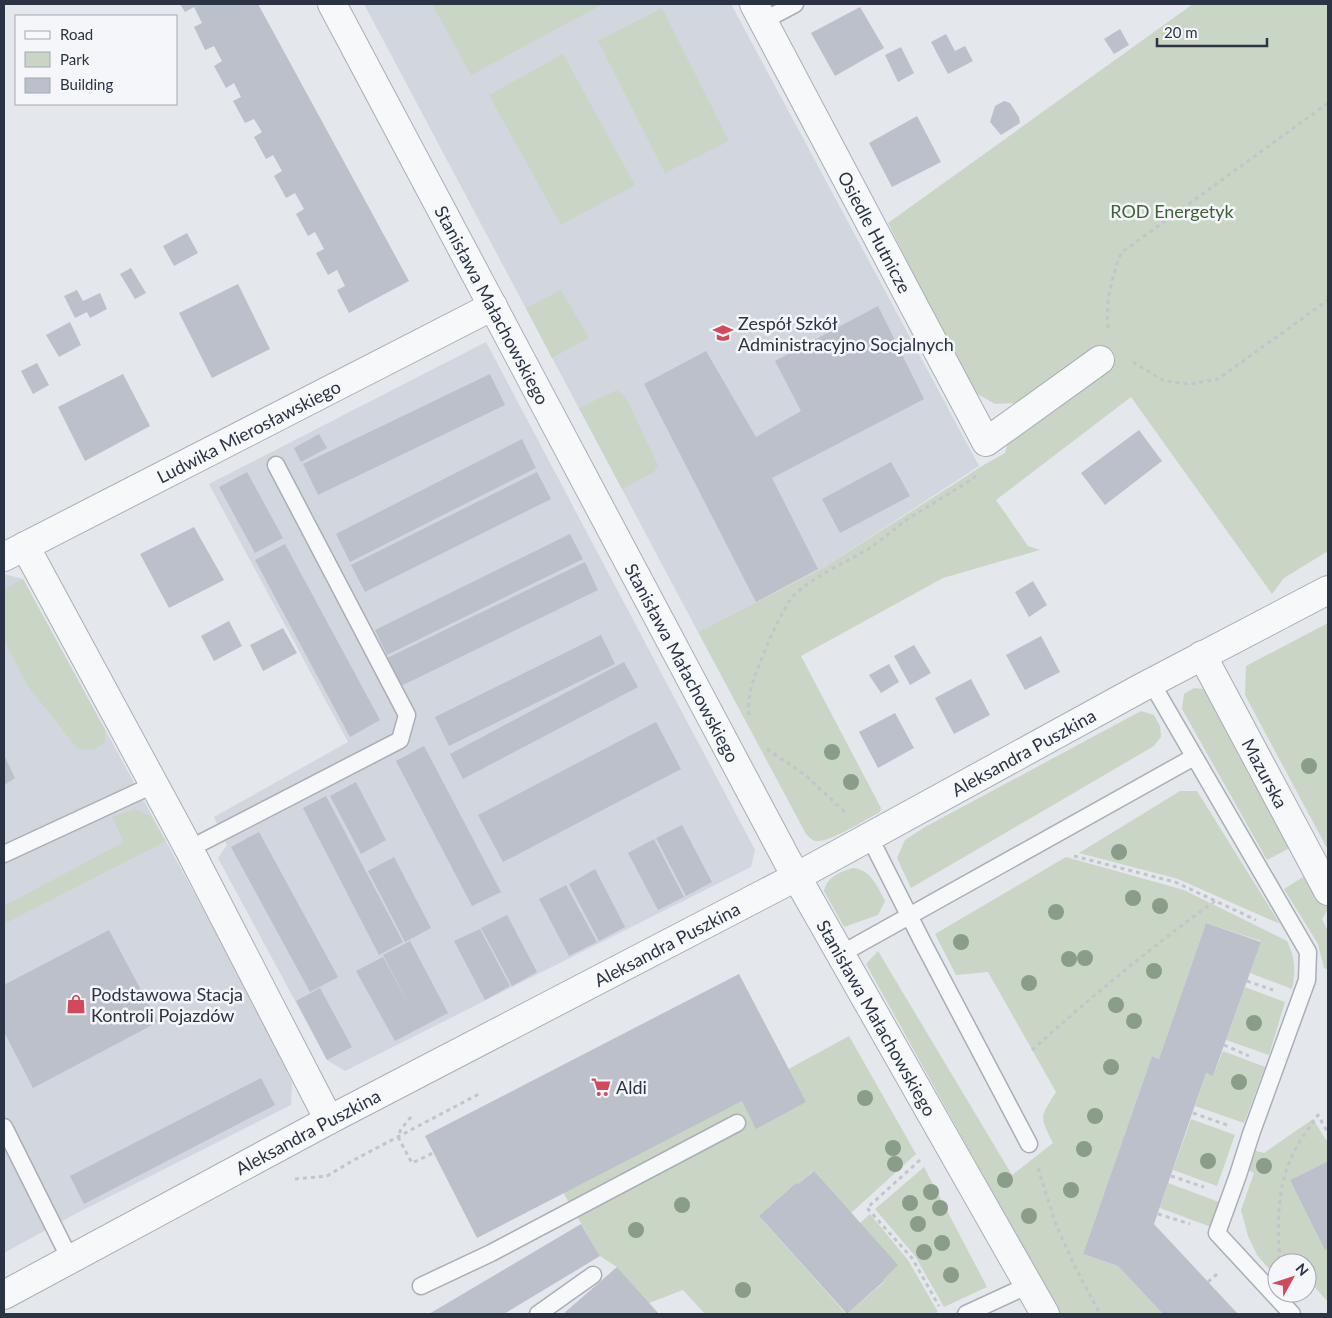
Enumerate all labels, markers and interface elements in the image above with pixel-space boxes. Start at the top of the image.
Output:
legend [15,15,178,105]
scale bar [1157,15,1267,47]
text: 20 m [1164,23,1198,41]
text: Road [60,25,93,43]
text: Park [60,50,90,68]
text: Building [60,75,113,93]
street label: Osiedle Hutnicze [833,167,916,297]
park label: ROD Energetyk [1110,200,1235,222]
street label: Stanisława Małachowskiego [430,202,554,408]
place label: Zespół Szkół Administracyjno Socjalnych [738,312,954,355]
school or university icon: Zespół Szkół Administracyjno Socjalnych [712,322,734,344]
street label: Ludwika Mierosławskiego [153,375,344,488]
street label: Stanisława Małachowskiego [620,560,744,766]
street label: Aleksandra Puszkina [948,704,1099,801]
street label: Mazurska [1238,735,1293,812]
street label: Aleksandra Puszkina [590,897,743,991]
street label: Stanisława Małachowskiego [812,916,941,1120]
place label: Podstawowa Stacja Kontroli Pojazdów [91,983,243,1026]
shop icon: Podstawowa Stacja Kontroli Pojazdów [65,993,87,1015]
supermarket icon: Aldi [590,1076,612,1098]
place label: Aldi [616,1076,647,1098]
street label: Aleksandra Puszkina [232,1084,384,1179]
north arrow [1267,1253,1317,1303]
text: N [1292,1260,1312,1279]

